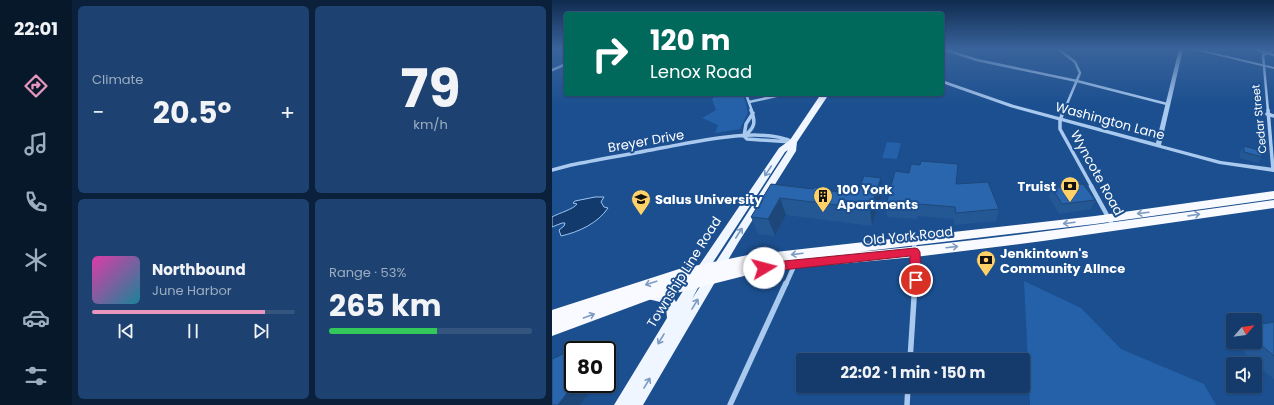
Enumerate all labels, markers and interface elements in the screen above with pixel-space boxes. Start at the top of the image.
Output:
text: 22:01 [14,16,58,41]
text: 120 m [650,21,730,60]
icon: right [584,28,636,80]
text: 79 [401,52,460,125]
text: Lenox Road [650,59,752,84]
text: Climate [92,70,143,89]
icon: directions [22,72,50,100]
street label: Cedar Street [1247,84,1271,154]
text: 20.5° [153,91,231,134]
text: − [92,97,104,128]
text: + [280,97,295,128]
street label: Washington Lane [1053,97,1167,145]
text: km/h [413,115,448,134]
street label: Breyer Drive [606,125,686,157]
street label: Wyncote Road [1066,127,1128,219]
icon: music [22,130,50,158]
one-way arrow [764,165,772,176]
bank icon: Truist [1059,175,1081,203]
place label: Truist [1018,177,1056,196]
place label: 100 York Apartments [837,180,918,214]
building icon: 100 York Apartments [812,185,834,213]
icon: phone [22,188,50,216]
school or university icon: Salus University [630,188,652,216]
place label: Salus University [655,190,763,209]
one-way arrow [1137,210,1150,217]
one-way arrow [1187,211,1200,219]
street label: Township Line Road [642,213,726,331]
one-way arrow [1063,219,1076,227]
street label: Old York Road [862,222,954,250]
one-way arrow [735,227,743,239]
one-way arrow [945,243,958,251]
place label: Jenkintown's Community Allnce [1000,244,1125,278]
icon: climate [22,246,50,274]
position arrow [743,247,785,289]
bank icon: Jenkintown's Community Allnce [975,249,997,277]
one-way arrow [791,250,804,258]
text: Northbound [152,259,246,280]
text: Range · 53% [329,263,406,282]
pin [899,263,933,297]
icon: arrive [905,269,927,291]
one-way arrow [644,280,657,287]
text: June Harbor [152,281,232,300]
text: 265 km [329,284,441,327]
one-way arrow [692,298,700,310]
icon: car [22,304,50,332]
one-way arrow [582,311,594,319]
north arrow [1226,313,1262,349]
map controls [1226,313,1262,393]
icon: previous [115,320,137,342]
icon: pause [182,320,204,342]
icon: next [250,320,272,342]
one-way arrow [657,333,665,344]
speed limit sign: 80 [564,341,616,393]
button: sound [1226,357,1262,393]
icon: filters [22,362,50,390]
text: 22:02 · 1 min · 150 m [841,362,985,383]
one-way arrow [644,377,652,389]

